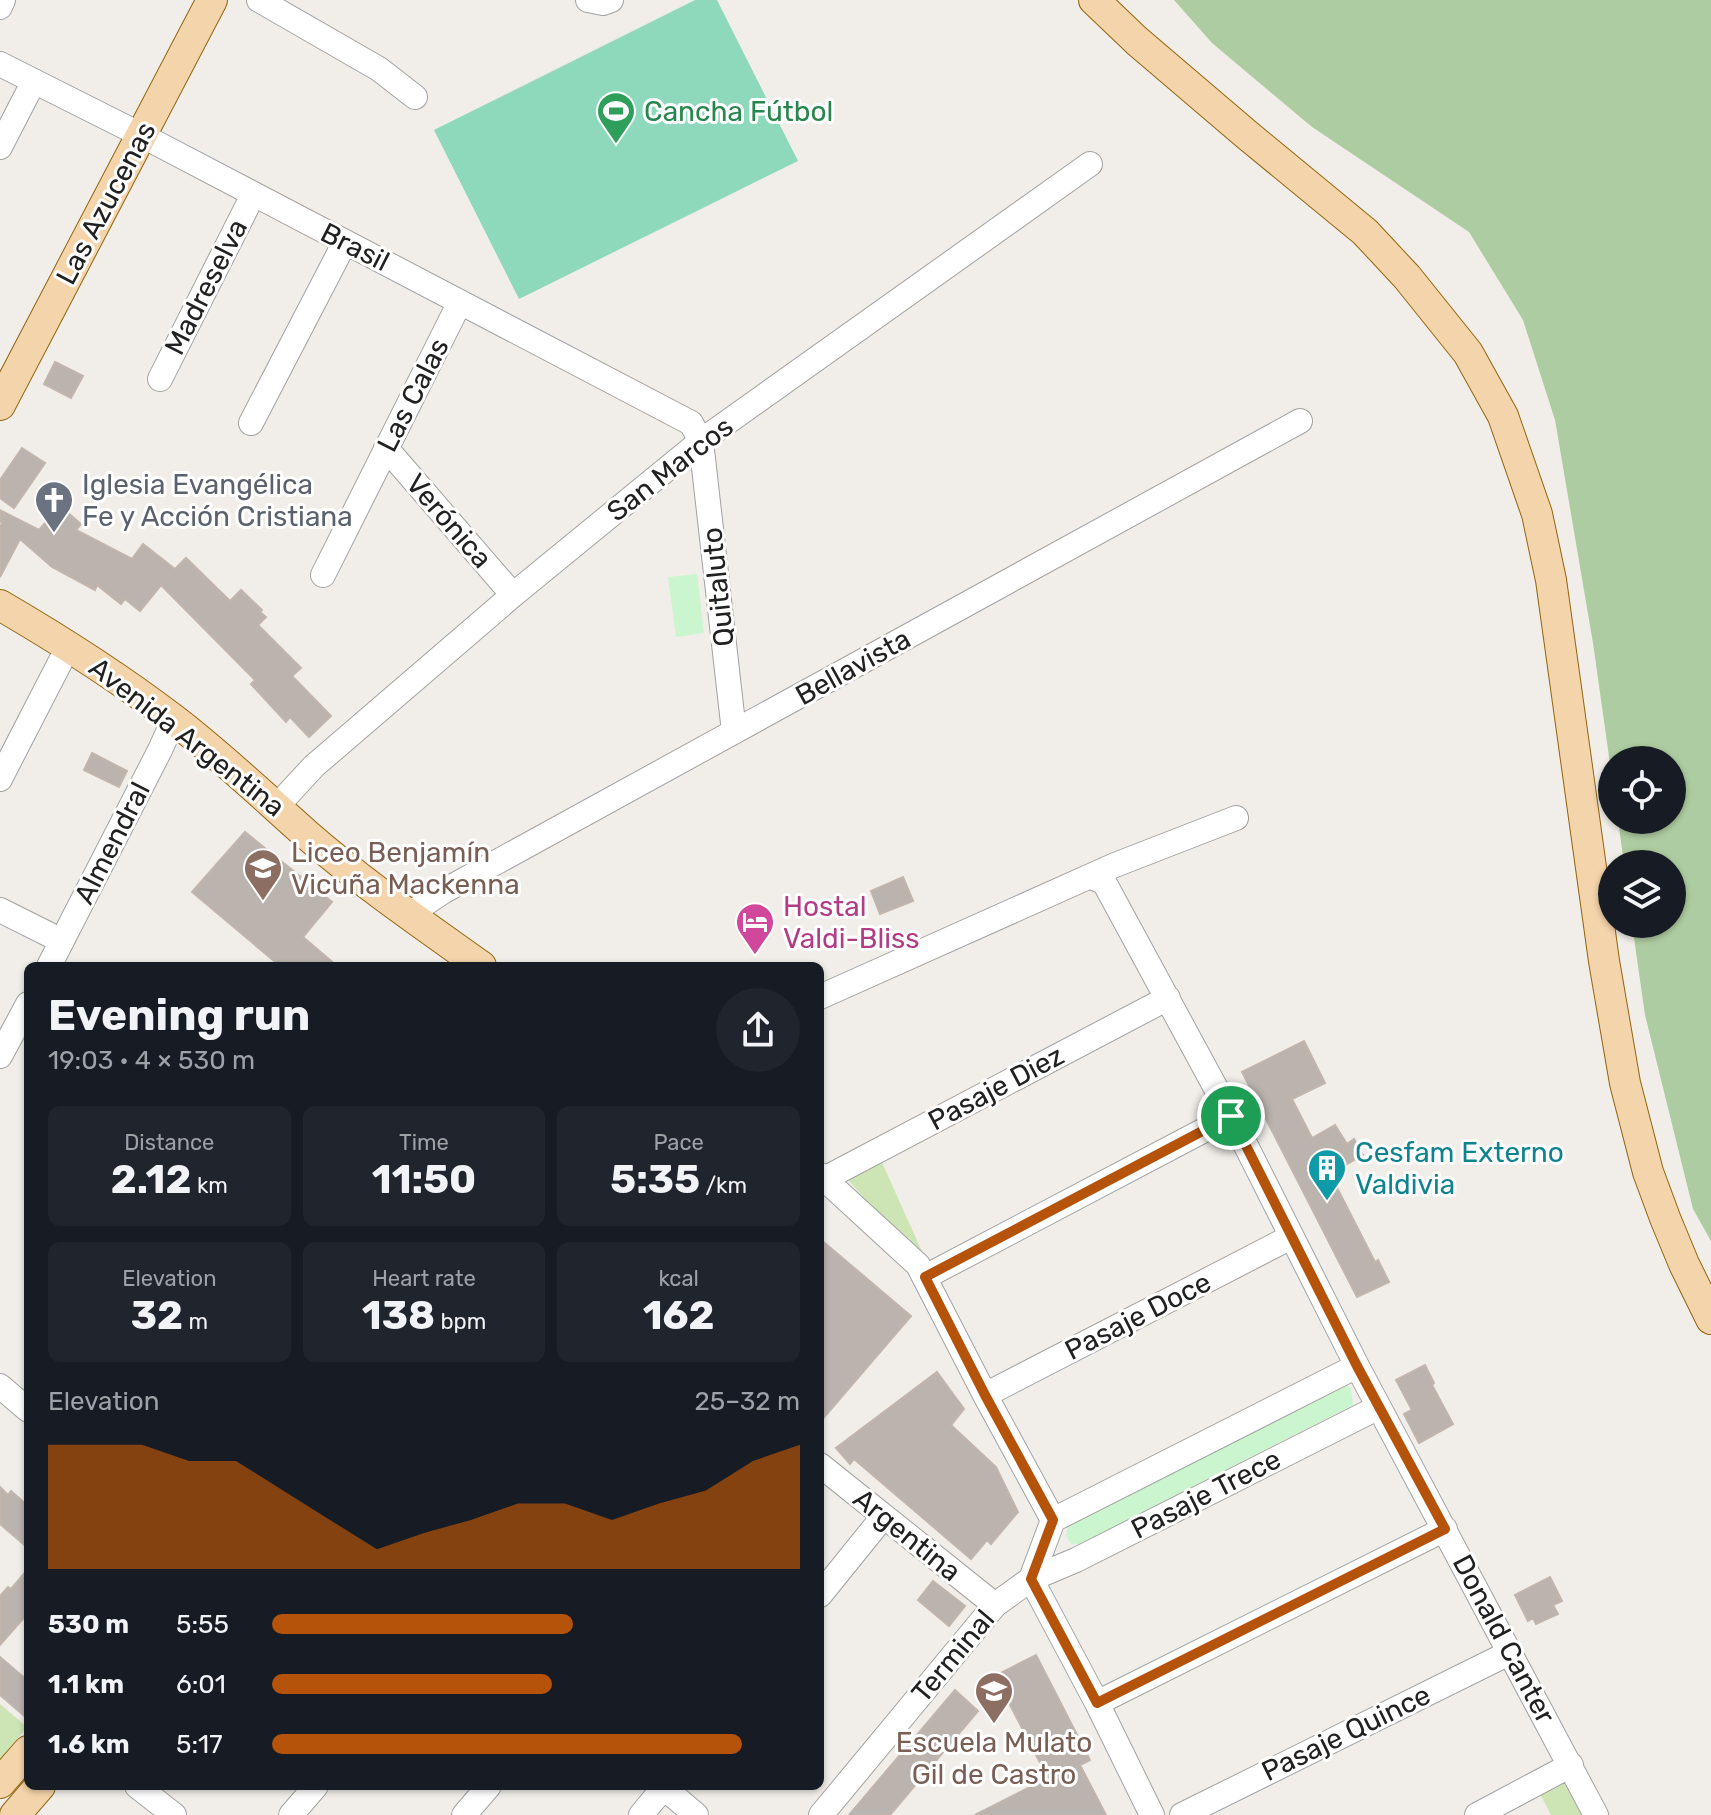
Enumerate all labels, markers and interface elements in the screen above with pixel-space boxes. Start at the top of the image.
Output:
sports icon: Cancha Fútbol [595,90,637,145]
place label: Cancha Fútbol [644,95,833,128]
street label: Las Azucenas [49,116,163,290]
street label: Madreselva [158,214,254,360]
street label: Brasil [315,216,395,278]
street label: Las Calas [370,333,456,457]
street label: San Marcos [601,410,739,528]
street label: Verónica [399,467,499,575]
place label: Iglesia Evangélica Fe y Acción Cristiana [82,468,353,533]
church icon: Iglesia Evangélica Fe y Acción Cristiana [33,479,75,534]
street label: Quitaluto [695,526,741,648]
street label: Bellavista [790,622,916,712]
street label: Avenida Argentina [83,650,291,824]
map controls [1598,746,1686,938]
button: locate [1598,746,1686,834]
street label: Almendral [67,777,157,909]
place label: Liceo Benjamín Vicuña Mackenna [291,836,520,901]
school or university icon: Liceo Benjamín Vicuña Mackenna [242,847,284,902]
button: layers [1598,850,1686,938]
place label: Hostal Valdi-Bliss [783,890,920,955]
hotel icon: Hostal Valdi-Bliss [734,901,776,956]
button: share [716,988,800,1072]
text: Evening run [48,989,310,1041]
street label: Pasaje Diez [923,1038,1069,1138]
text: 19:03 · 4 × 530 m [48,1045,255,1076]
pin [1197,1082,1265,1150]
icon: arrive [1209,1094,1253,1138]
text: Distance [124,1129,214,1156]
text: Time [399,1129,449,1156]
text: Pace [653,1129,704,1156]
place label: Cesfam Externo Valdivia [1355,1136,1564,1201]
building icon: Cesfam Externo Valdivia [1306,1147,1348,1202]
text: 2.12 [111,1156,192,1203]
text: 11:50 [372,1156,476,1203]
text: 5:35 [610,1156,700,1203]
text: km [192,1172,228,1199]
text: /km [700,1172,747,1199]
text: Elevation [122,1265,216,1292]
text: Heart rate [372,1265,476,1292]
text: kcal [658,1265,699,1292]
street label: Pasaje Doce [1060,1265,1216,1367]
text: 32 [131,1292,183,1339]
text: 138 [362,1292,435,1339]
text: 162 [643,1292,715,1339]
text: m [183,1308,208,1335]
text: bpm [435,1308,486,1335]
text: Elevation [48,1386,159,1417]
text: 25–32 m [695,1386,800,1417]
street label: Pasaje Trece [1126,1442,1286,1546]
street label: Argentina [847,1482,967,1588]
street label: Donald Canter [1446,1549,1562,1729]
street label: Terminal [905,1603,1001,1709]
text: 530 m [48,1609,129,1640]
text: 5:55 [176,1609,229,1640]
text: 1.1 km [48,1669,124,1700]
text: 6:01 [176,1669,226,1700]
school or university icon: Escuela Mulato Gil de Castro [973,1670,1015,1725]
street label: Pasaje Quince [1256,1678,1436,1788]
place label: Escuela Mulato Gil de Castro [896,1726,1092,1791]
text: 1.6 km [48,1729,130,1760]
text: 5:17 [176,1729,223,1760]

